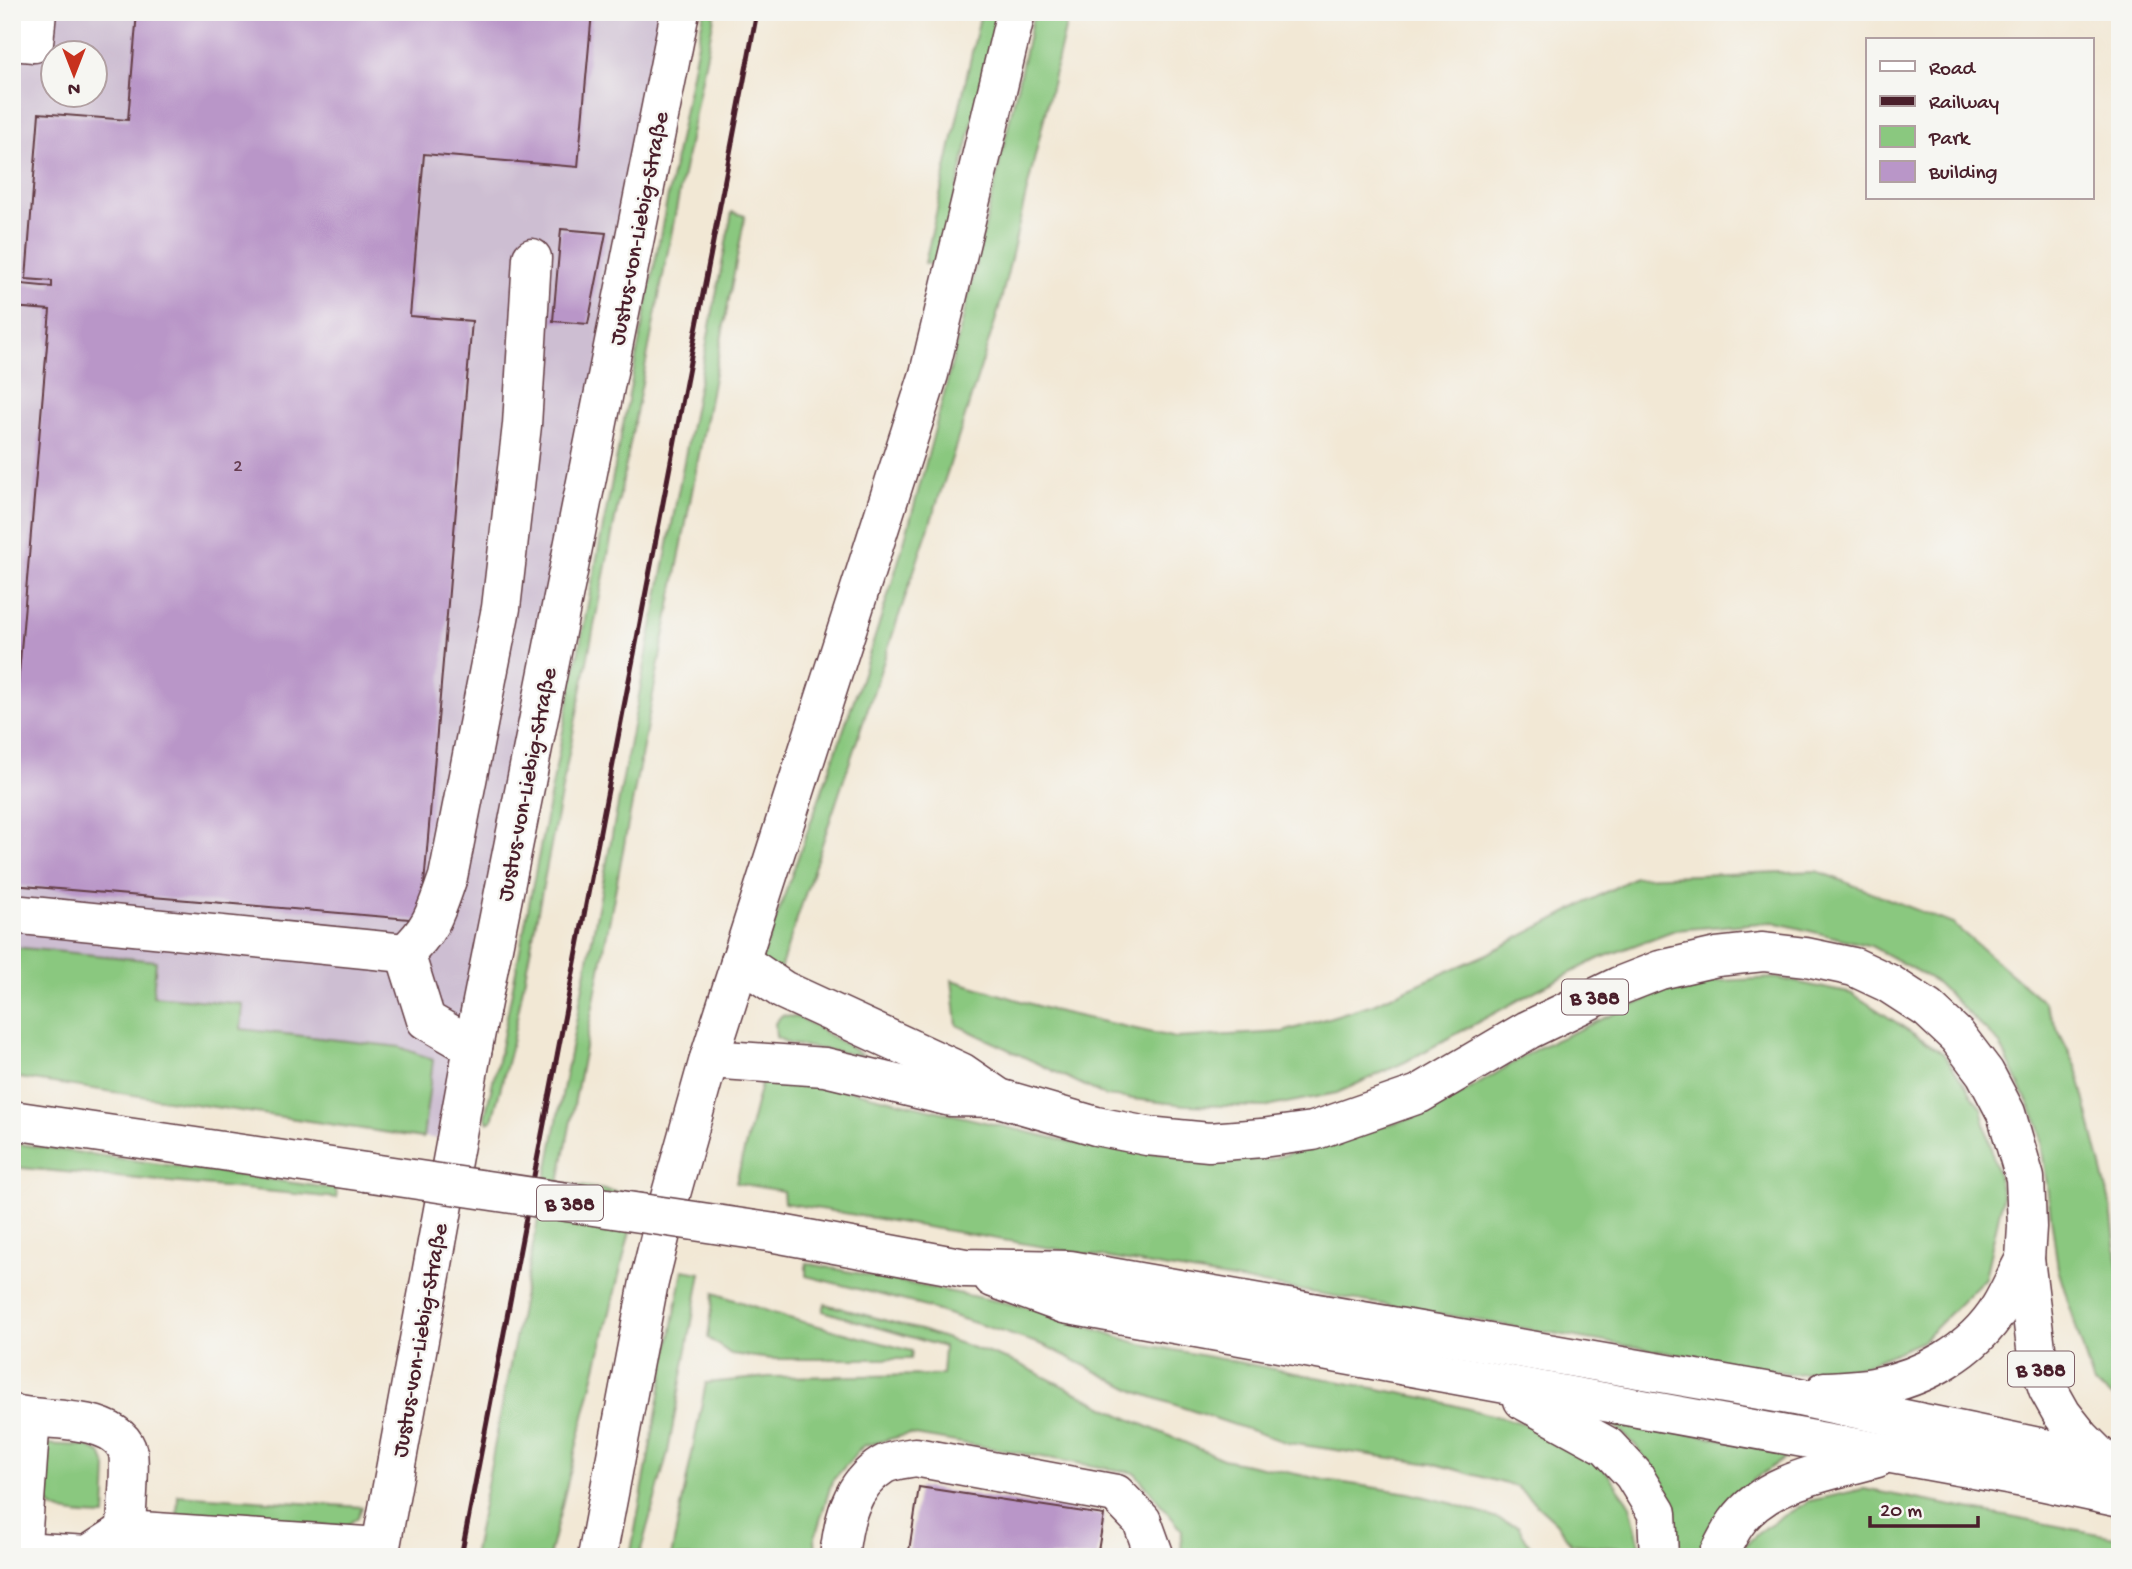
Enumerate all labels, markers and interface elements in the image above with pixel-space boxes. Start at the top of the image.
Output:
north arrow [38,38,108,108]
legend [1866,38,2094,200]
text: Road [1929,58,1977,83]
text: N [68,76,80,99]
text: Railway [1929,92,1999,117]
street label: Justus-von-Liebig-Straße [605,109,677,348]
text: Park [1928,128,1972,153]
text: Building [1928,162,1998,187]
house number: 2 [233,456,243,479]
street label: Justus-von-Liebig-Straße [493,665,565,904]
road number: B 388 [1562,979,1628,1014]
road number: B 388 [537,1186,603,1220]
street label: Justus-von-Liebig-Straße [388,1220,456,1460]
road number: B 388 [2008,1352,2074,1386]
scale bar [1870,1485,1978,1529]
text: 20 m [1880,1500,1922,1525]

